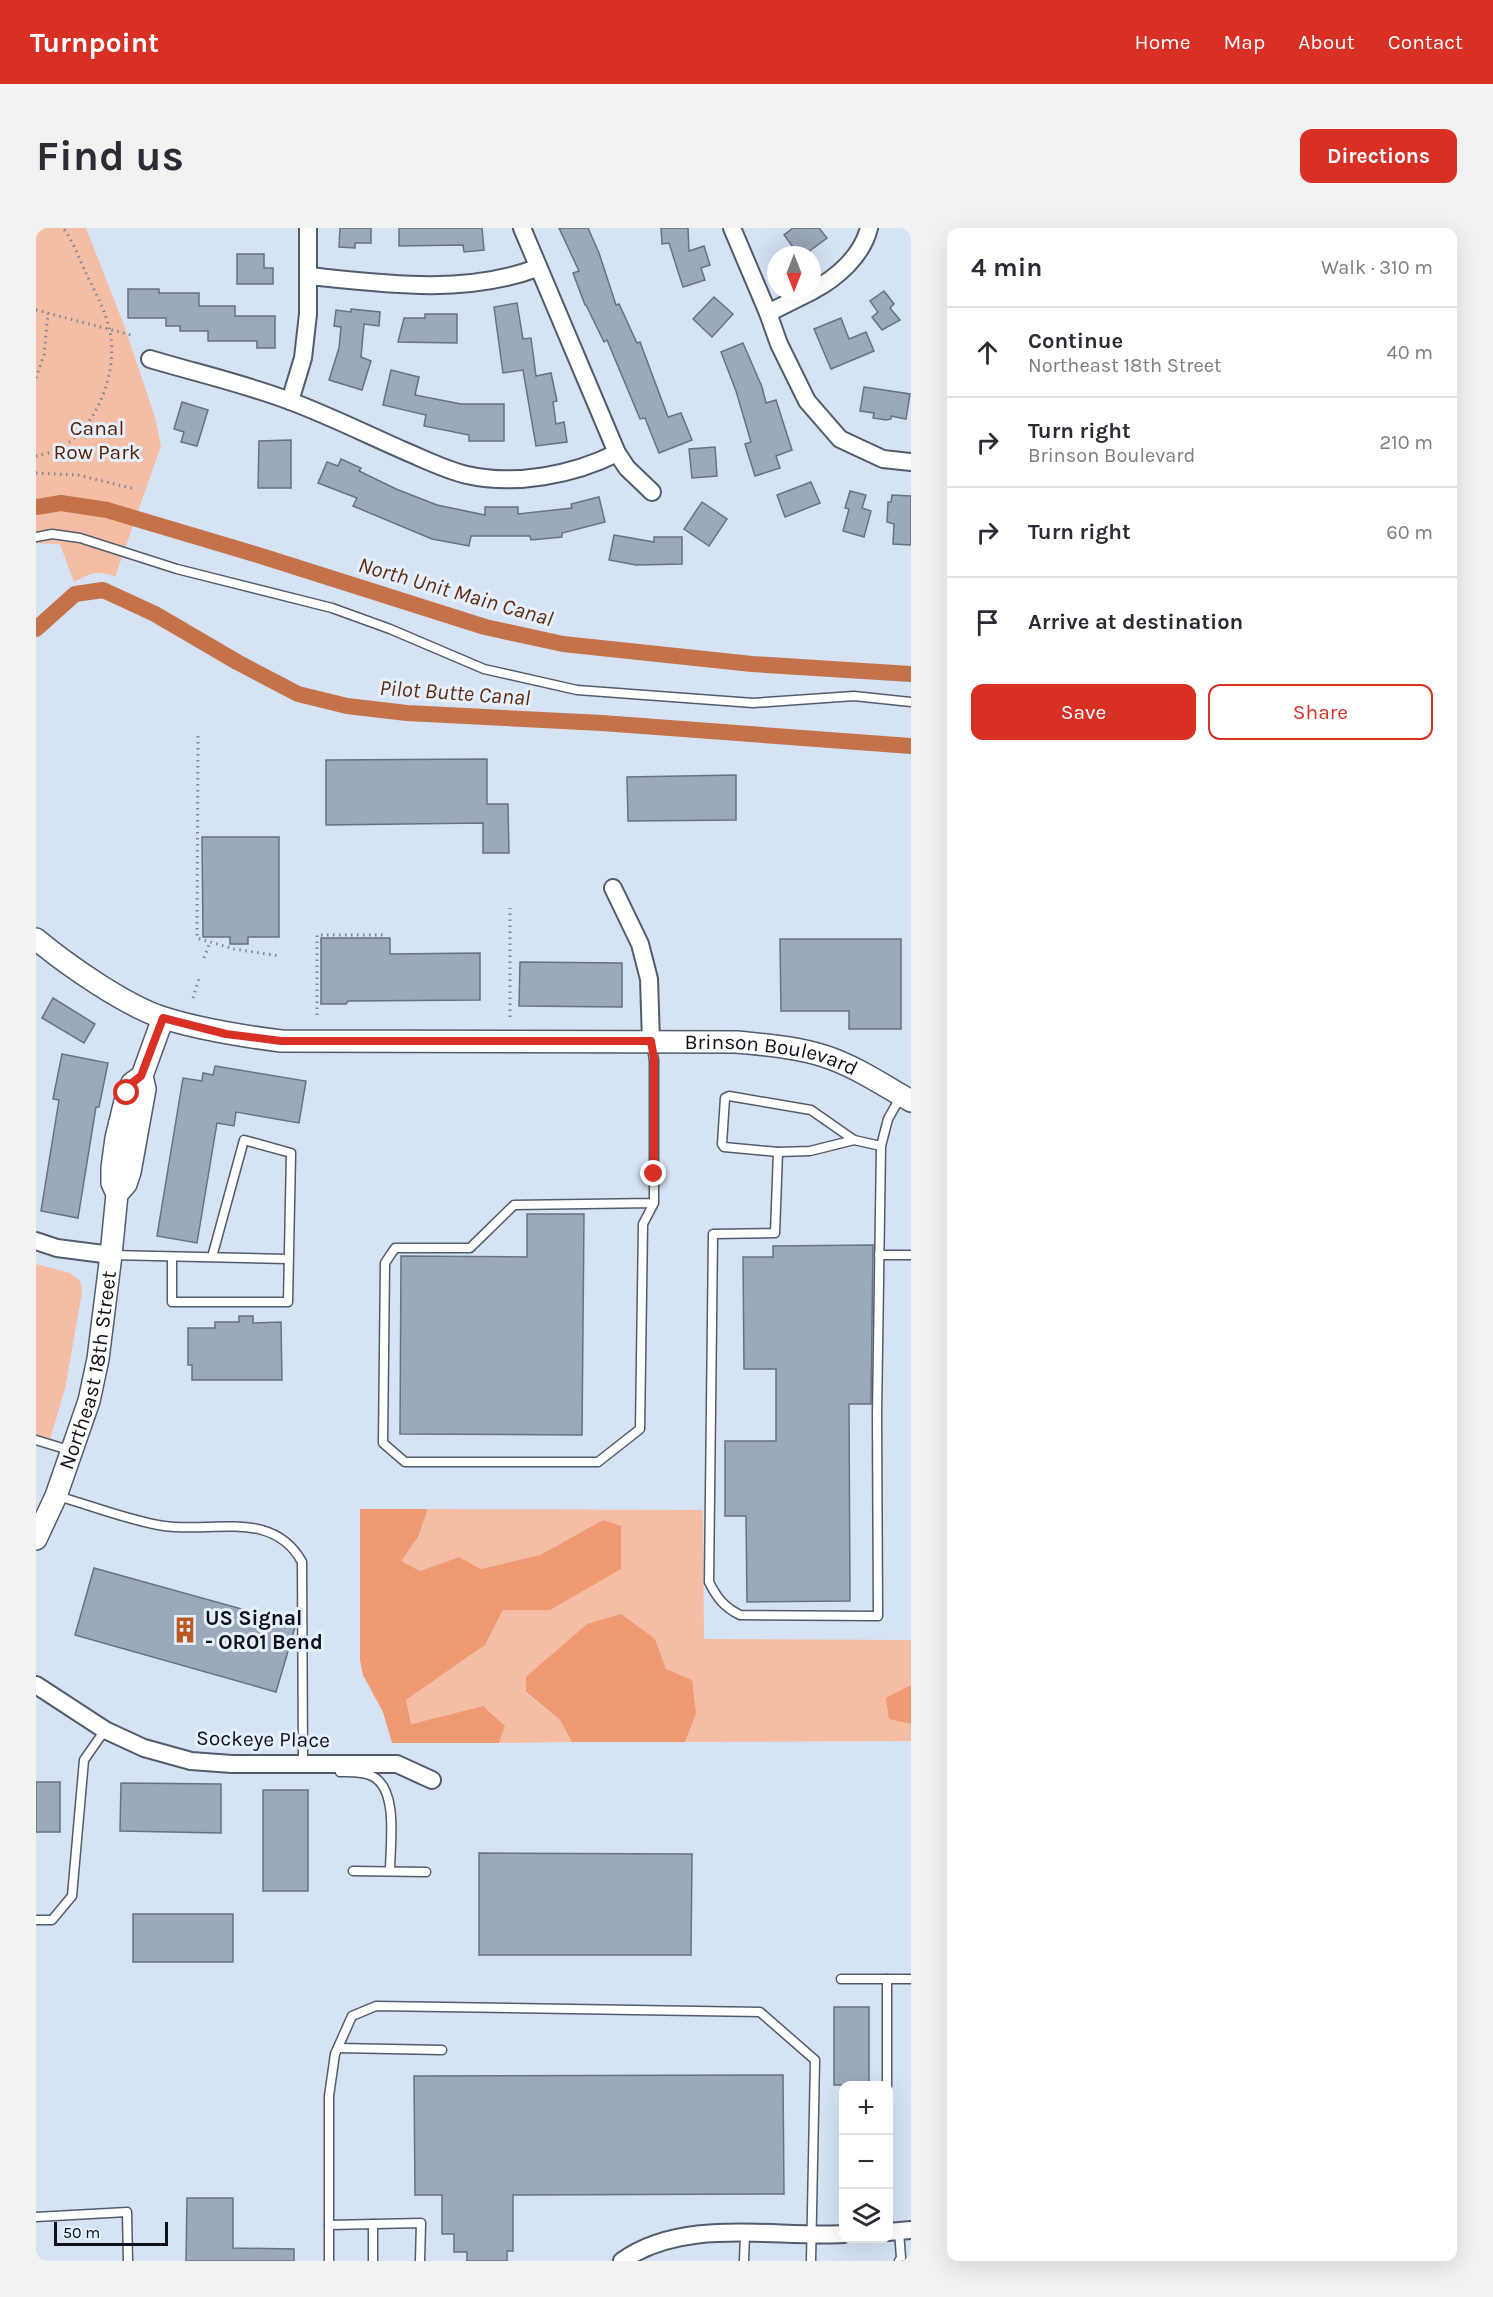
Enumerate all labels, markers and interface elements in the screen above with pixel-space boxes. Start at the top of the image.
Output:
text: Turnpoint [30,26,159,59]
text: Home [1135,30,1191,54]
text: Map [1224,30,1265,54]
text: About [1298,30,1355,54]
text: Contact [1388,30,1463,54]
button: Directions [1300,129,1457,183]
text: Find us [36,131,184,181]
north arrow [767,246,821,300]
text: 4 min [971,252,1042,283]
text: Walk · 310 m [1321,256,1433,279]
text: Continue [1028,328,1123,354]
icon: ahead [971,336,1004,369]
text: 40 m [1387,341,1433,364]
text: Northeast 18th Street [1028,354,1222,377]
park label: Canal Row Park [53,416,141,464]
text: Turn right [1028,418,1131,444]
icon: right [971,426,1004,459]
text: 210 m [1379,431,1433,454]
text: Brinson Boulevard [1028,444,1195,467]
icon: right [971,516,1004,549]
text: Turn right [1028,519,1131,545]
text: 60 m [1386,521,1433,544]
water label: North Unit Main Canal [355,552,556,632]
icon: arrive [971,606,1004,639]
text: Arrive at destination [1028,609,1243,635]
water label: Pilot Butte Canal [379,675,531,711]
button: Save [971,684,1196,740]
button: Share [1208,684,1433,740]
street label: Brinson Boulevard [685,1030,862,1080]
route start [113,1079,139,1105]
route end [640,1160,666,1186]
street label: Northeast 18th Street [54,1269,121,1473]
place label: US Signal - OR01 Bend [205,1606,323,1654]
building icon: US Signal - OR01 Bend [170,1615,200,1645]
street label: Sockeye Place [196,1726,330,1752]
map controls [839,2081,893,2243]
button: + [839,2081,893,2135]
button: − [839,2135,893,2189]
button: layers [839,2189,893,2243]
scale bar [54,2219,168,2246]
text: 50 m [63,2223,100,2242]

